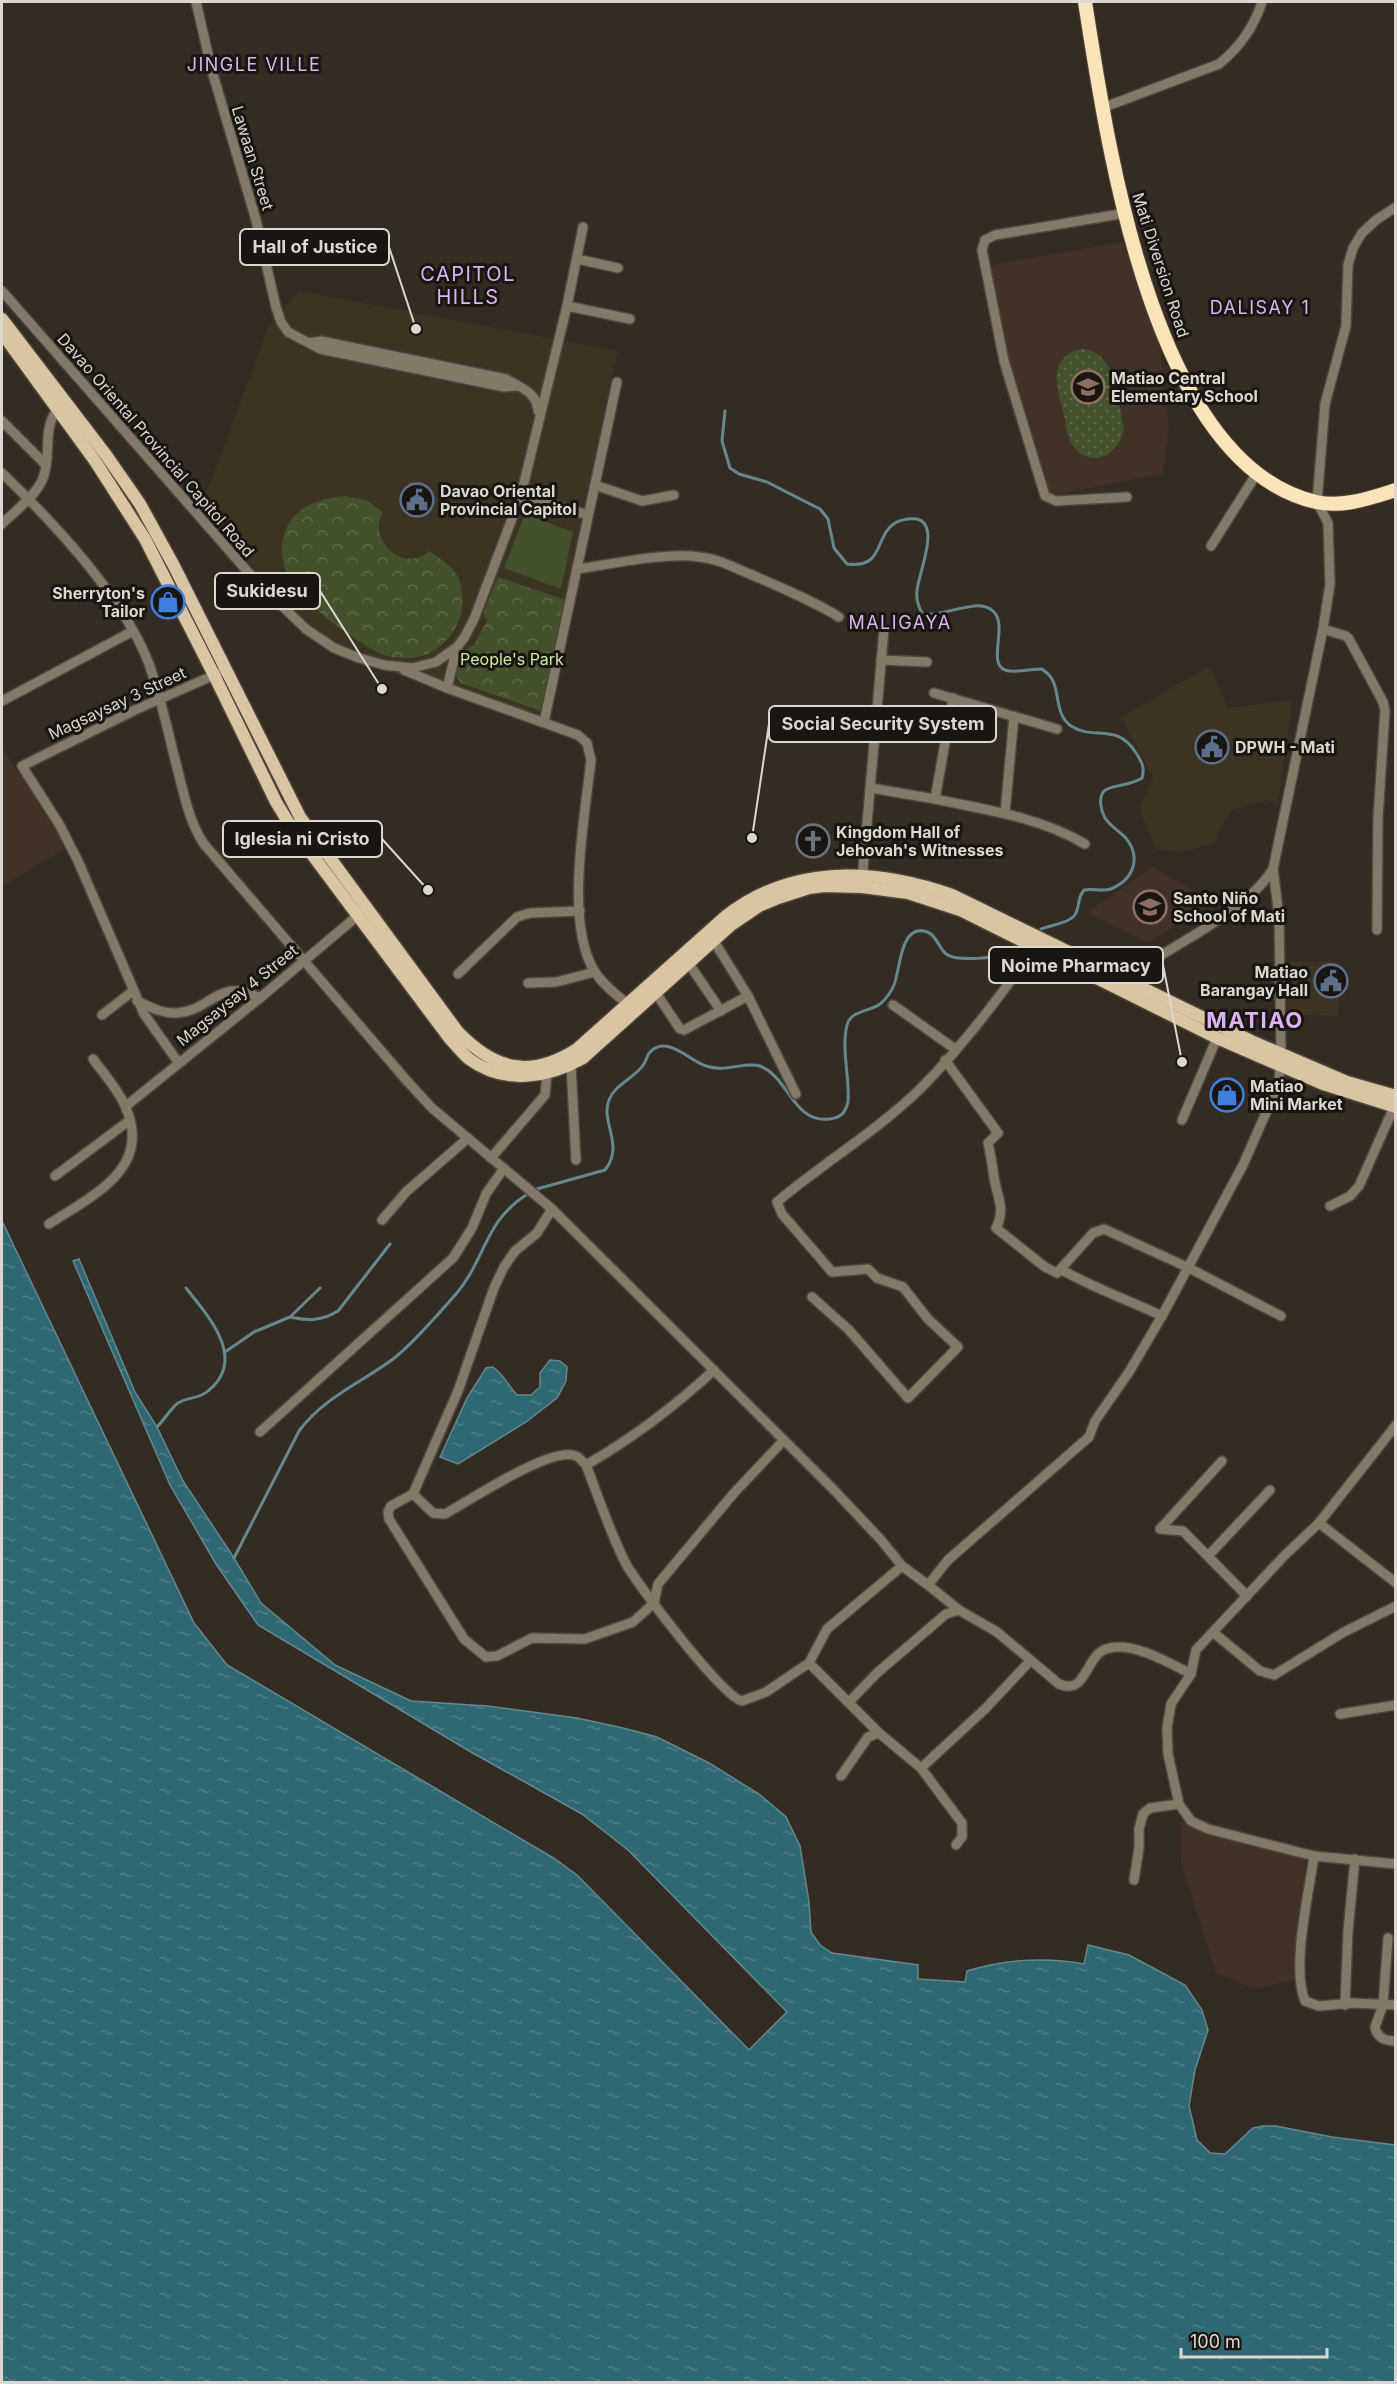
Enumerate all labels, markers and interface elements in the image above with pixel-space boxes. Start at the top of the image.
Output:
district label: JINGLE VILLE [187,54,321,75]
street label: Lawaan Street [228,103,278,213]
street label: Mati Diversion Road [1128,190,1194,340]
callout: Hall of Justice [240,229,389,265]
text: Hall of Justice [253,236,378,257]
district label: CAPITOL HILLS [420,262,516,309]
district label: DALISAY 1 [1210,297,1310,318]
street label: Davao Oriental Provincial Capitol Road [53,329,259,561]
place label: Matiao Central Elementary School [1111,368,1258,406]
school or university icon: Matiao Central Elementary School [1070,369,1106,405]
place label: Davao Oriental Provincial Capitol [440,481,576,519]
public building icon: Davao Oriental Provincial Capitol [399,482,435,518]
callout: Sukidesu [215,573,320,609]
text: Sukidesu [226,580,308,601]
place label: Sherryton's Tailor [52,583,145,621]
shop icon: Sherryton's Tailor [150,584,186,620]
district label: MALIGAYA [848,612,952,633]
park label: People's Park [460,649,564,669]
street label: Magsaysay 3 Street [45,662,189,744]
callout: Social Security System [769,706,996,742]
text: Social Security System [782,713,984,734]
public building icon: DPWH - Mati [1194,729,1230,765]
place label: DPWH - Mati [1235,737,1335,757]
callout: Iglesia ni Cristo [223,821,382,857]
place label: Kingdom Hall of Jehovah's Witnesses [836,822,1004,860]
church icon: Kingdom Hall of Jehovah's Witnesses [795,823,831,859]
text: Iglesia ni Cristo [234,828,370,849]
place label: Santo Niño School of Mati [1173,888,1285,926]
school or university icon: Santo Niño School of Mati [1132,889,1168,925]
street label: Magsaysay 4 Street [172,940,302,1050]
callout: Noime Pharmacy [989,947,1163,983]
text: Noime Pharmacy [1001,955,1151,976]
place label: Matiao Barangay Hall [1200,962,1308,1000]
public building icon: Matiao Barangay Hall [1313,963,1349,999]
district label: MATIAO [1206,1007,1304,1033]
place label: Matiao Mini Market [1250,1076,1343,1114]
shop icon: Matiao Mini Market [1209,1077,1245,1113]
scale bar [1181,2321,1326,2359]
text: 100 m [1190,2331,1241,2352]

